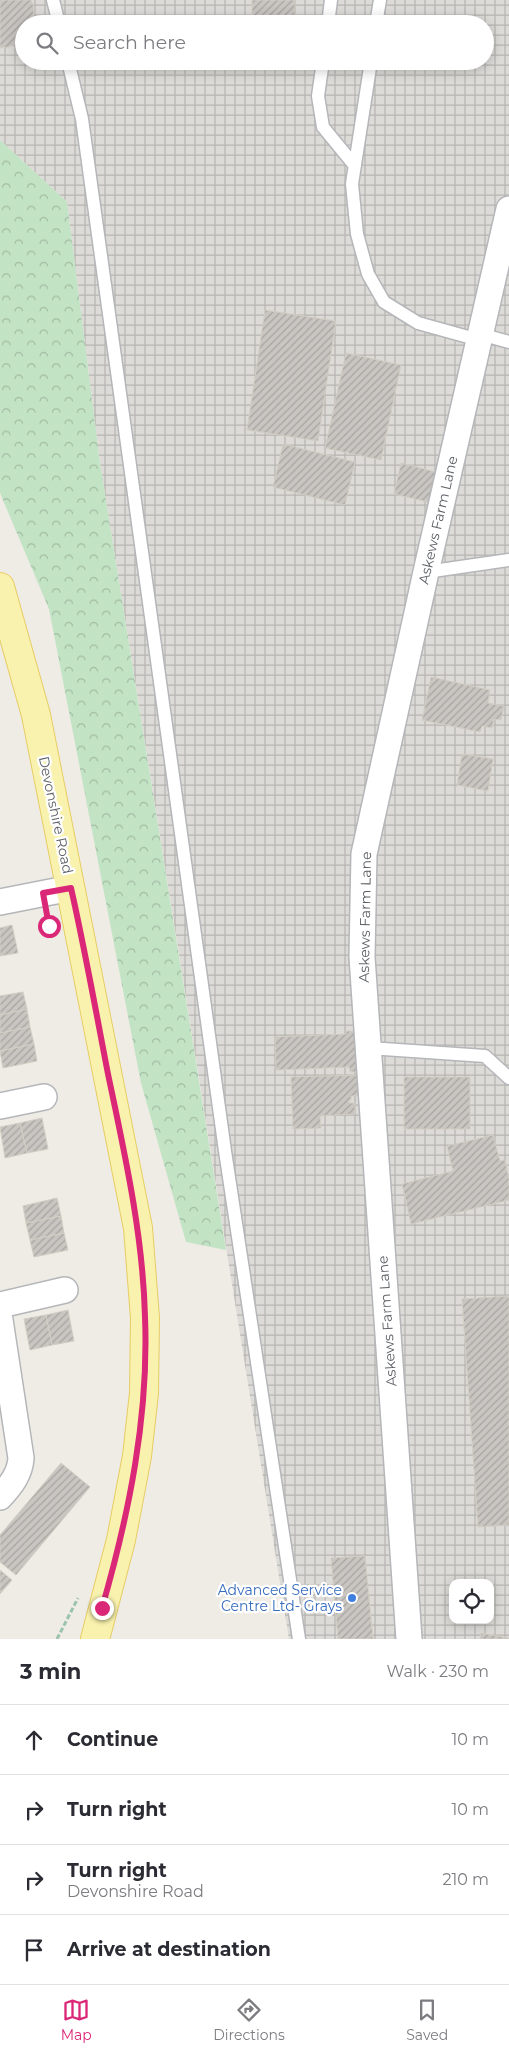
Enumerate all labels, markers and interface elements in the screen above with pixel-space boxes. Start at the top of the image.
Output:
search box [15,15,494,70]
icon: search [33,29,61,57]
text: Search here [73,31,186,54]
street label: Askews Farm Lane [414,454,462,586]
street label: Devonshire Road [35,755,77,875]
street label: Askews Farm Lane [355,851,375,983]
route start [38,915,61,938]
street label: Askews Farm Lane [373,1255,401,1387]
map controls [449,1579,494,1624]
button: locate [449,1579,494,1624]
place label: Advanced Service Centre Ltd- Grays [218,1581,342,1615]
marker: Advanced Service Centre Ltd- Grays [346,1592,358,1604]
route end [91,1597,114,1620]
text: 3 min [20,1659,81,1684]
text: Walk · 230 m [387,1662,489,1681]
icon: ahead [20,1726,48,1754]
text: Continue [67,1728,158,1751]
text: 10 m [451,1730,489,1749]
icon: right [20,1796,48,1824]
text: Turn right [67,1798,167,1821]
text: 10 m [451,1800,489,1819]
text: Turn right [67,1859,167,1882]
icon: right [20,1866,48,1894]
text: 210 m [442,1870,489,1889]
text: Devonshire Road [67,1882,204,1901]
icon: arrive [20,1936,48,1964]
text: Arrive at destination [67,1938,271,1961]
tab: Map [61,1996,92,2044]
tab: Directions [213,1996,285,2044]
tab: Saved [406,1996,448,2044]

